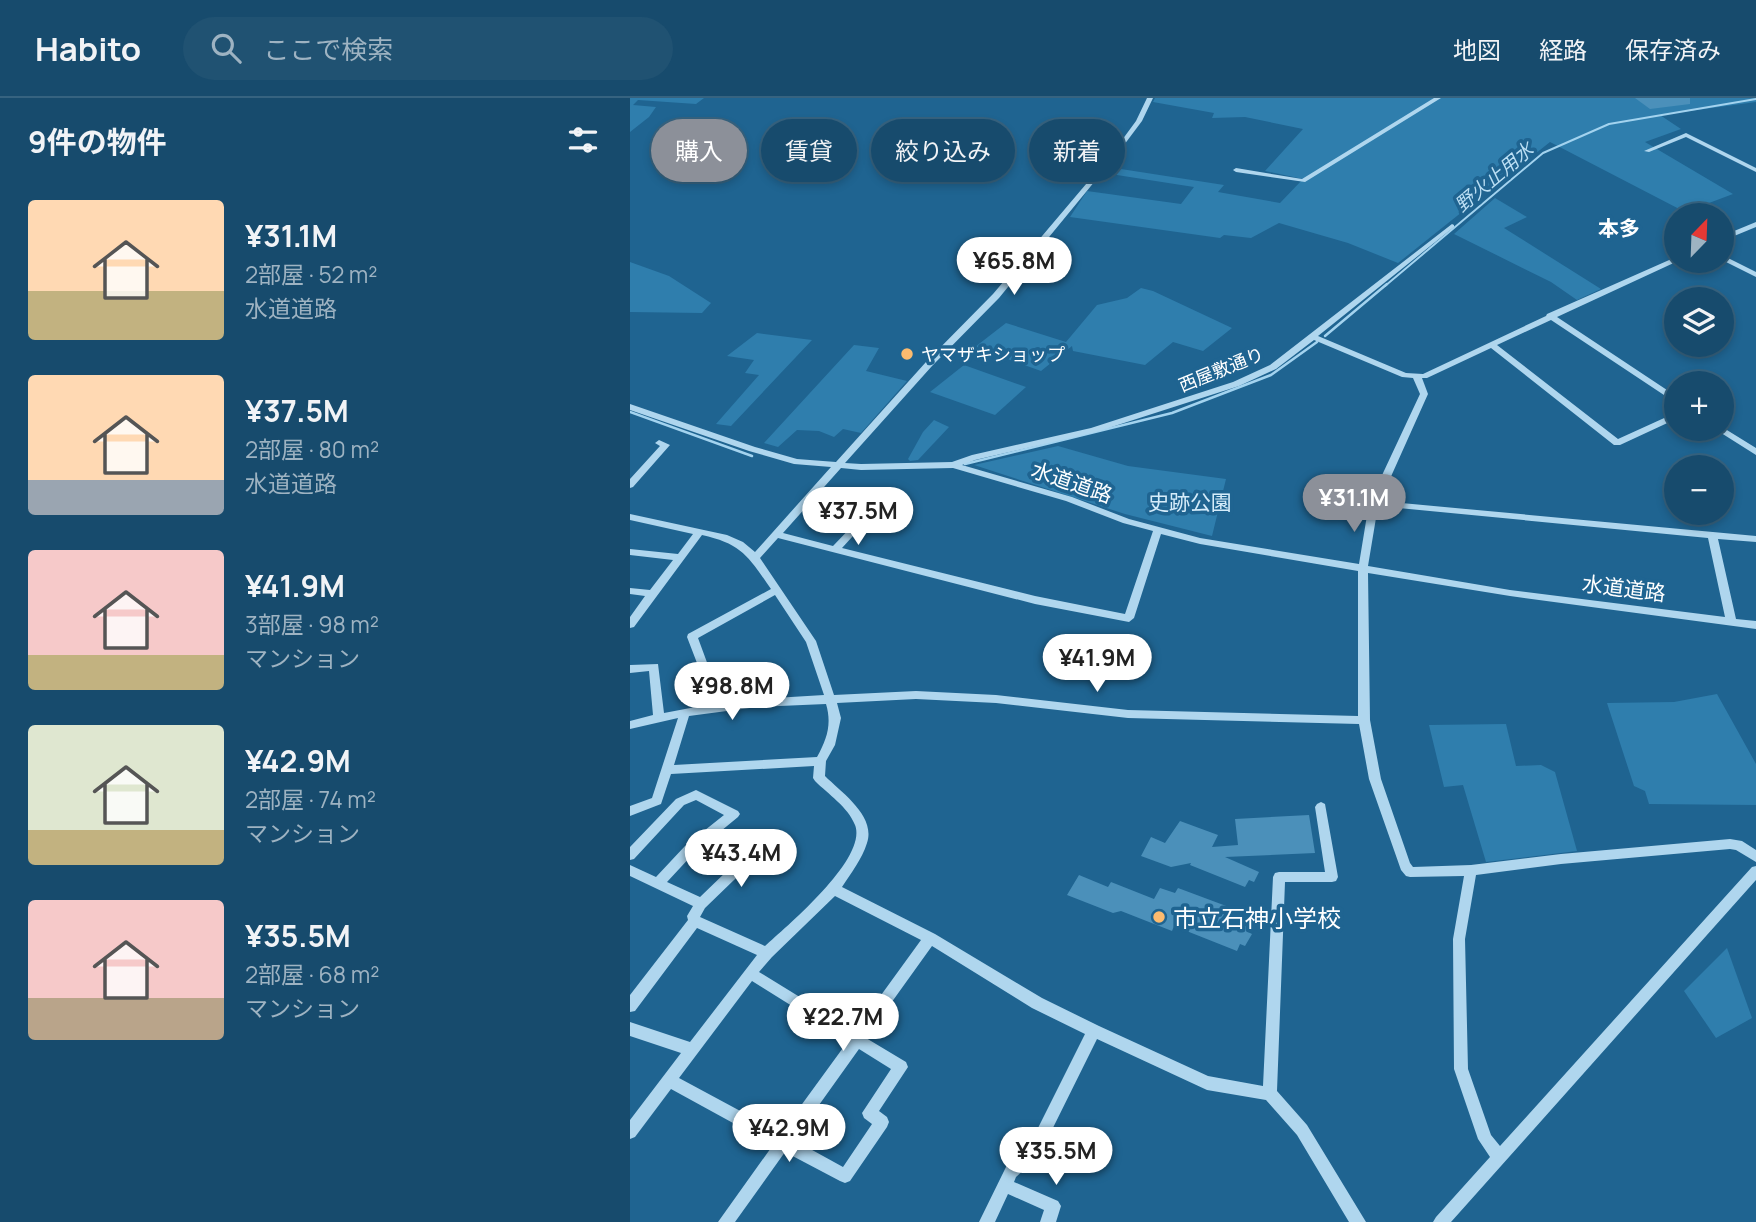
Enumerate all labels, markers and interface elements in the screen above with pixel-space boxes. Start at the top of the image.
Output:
search box [183,17,673,80]
text: Habito [35,26,141,71]
icon: search [207,29,245,67]
text: ここで検索 [263,31,393,67]
text: 地図 [1453,33,1501,66]
text: 経路 [1539,33,1587,66]
text: 保存済み [1625,33,1721,66]
chip: 購入 [651,119,747,182]
chip: 賃貸 [761,119,857,182]
chip: 絞り込み [871,119,1015,182]
chip: 新着 [1029,119,1125,182]
text: 9件の物件 [28,121,167,162]
icon: filters [564,121,602,159]
water label: 野火止用水 [1449,135,1540,217]
north arrow [1664,203,1734,273]
map controls [1664,203,1734,525]
district label: 本多 [1598,214,1640,242]
text: ¥31.1M [245,215,337,256]
icon: home [84,228,168,312]
pin: ¥65.8M [957,238,1071,297]
text: ¥65.8M [973,244,1055,276]
text: 2部屋 · 52 m² [245,258,378,290]
button: layers [1664,287,1734,357]
text: 水道道路 [245,292,337,324]
street label: 西屋敷通り [1175,341,1267,397]
place label: ヤマザキショップ [921,342,1065,366]
marker: ヤマザキショップ [899,346,915,362]
button: + [1664,371,1734,441]
text: ¥37.5M [245,390,349,431]
icon: home [84,403,168,487]
text: 2部屋 · 80 m² [245,433,379,465]
street label: 水道道路 [1028,455,1116,509]
button: − [1664,455,1734,525]
text: 水道道路 [245,467,337,499]
pin: ¥31.1M [1297,474,1411,534]
text: ¥31.1M [1319,481,1389,513]
pin: ¥37.5M [801,488,915,547]
park label: 史跡公園 [1148,488,1232,516]
text: ¥37.5M [818,494,898,526]
text: ¥41.9M [245,565,345,606]
street label: 水道道路 [1581,569,1667,607]
icon: home [84,578,168,662]
text: 3部屋 · 98 m² [245,608,379,640]
pin: ¥41.9M [1040,634,1154,694]
text: ¥41.9M [1059,641,1135,673]
text: マンション [245,642,360,674]
pin: ¥98.8M [675,662,789,722]
text: ¥98.8M [690,669,774,701]
text: ¥42.9M [245,740,351,781]
icon: home [84,753,168,837]
text: 2部屋 · 74 m² [245,783,376,815]
text: マンション [245,817,360,849]
pin: ¥43.4M [684,830,798,889]
text: ¥43.4M [701,836,781,868]
place label: 市立石神小学校 [1173,901,1341,934]
marker: 市立石神小学校 [1151,909,1167,925]
text: ¥35.5M [245,915,351,956]
icon: home [84,928,168,1012]
text: 2部屋 · 68 m² [245,958,379,990]
text: マンション [245,992,360,1024]
pin: ¥22.7M [786,993,900,1053]
text: ¥22.7M [803,1000,883,1032]
pin: ¥42.9M [732,1104,846,1164]
text: ¥42.9M [748,1111,830,1143]
pin: ¥35.5M [999,1128,1113,1187]
text: ¥35.5M [1015,1134,1097,1166]

